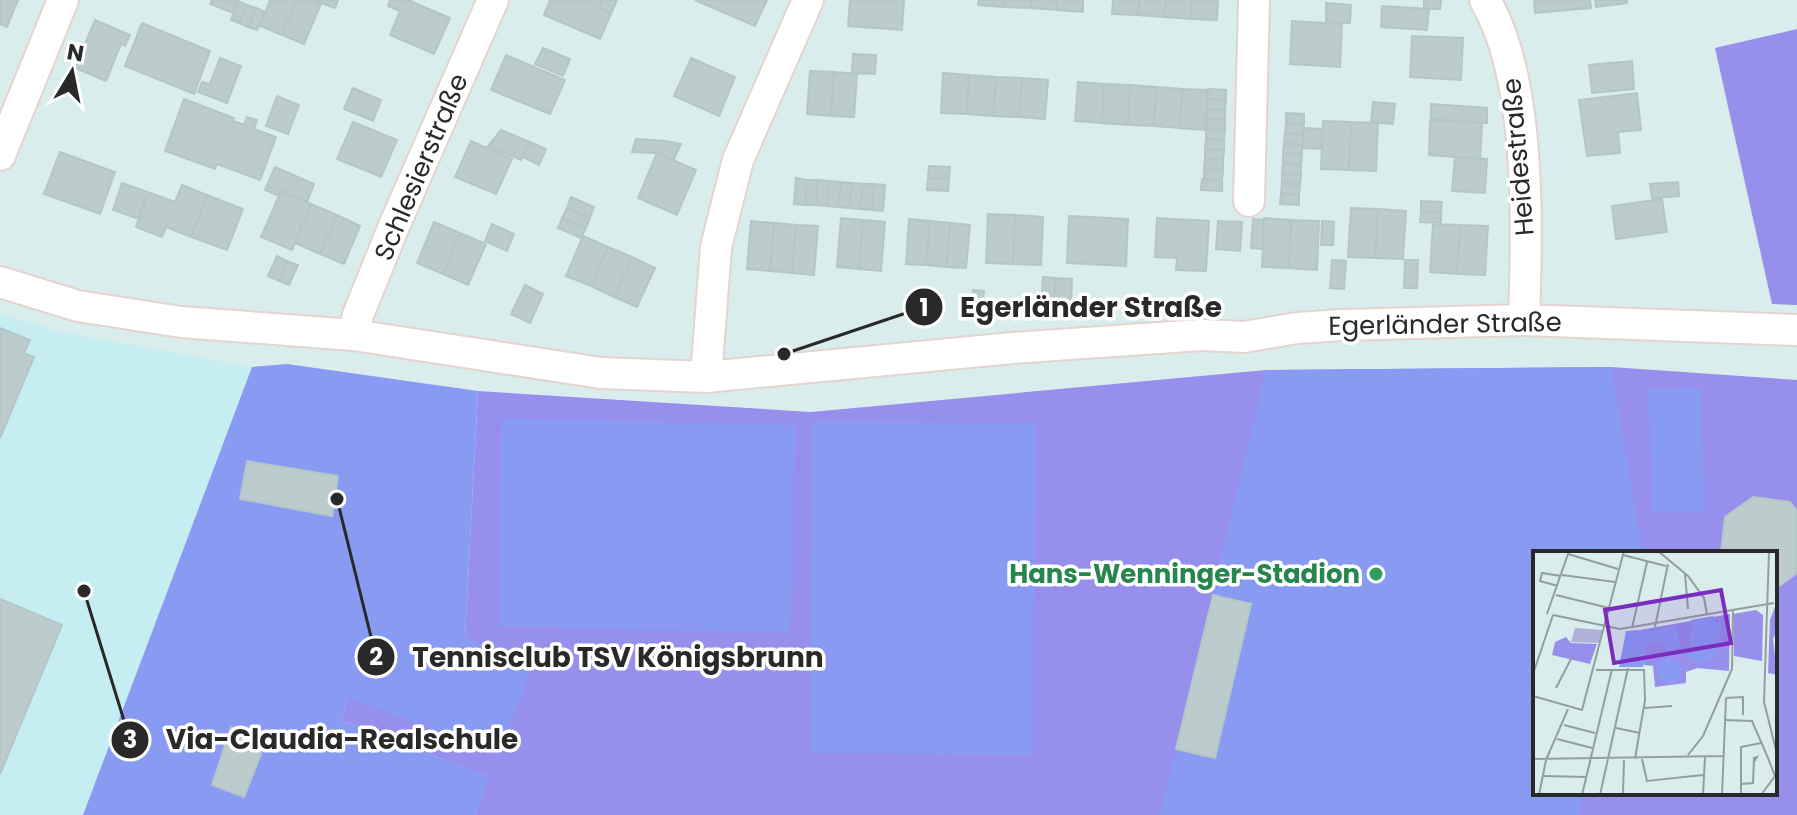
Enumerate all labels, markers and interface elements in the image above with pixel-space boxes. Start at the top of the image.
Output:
north arrow [32,32,112,112]
text: N [65,36,86,69]
street label: Schlesierstraße [365,68,477,266]
street label: Heidestraße [1493,77,1543,237]
callout: Egerländer Straße [904,281,1238,333]
text: Egerländer Straße [960,288,1222,327]
text: 1 [919,291,929,324]
street label: Egerländer Straße [1328,304,1562,344]
inset map [1533,551,1777,795]
place label: Hans-Wenninger-Stadion [1009,556,1360,592]
marker: Hans-Wenninger-Stadion [1367,565,1385,583]
callout: Tennisclub TSV Königsbrunn [356,631,839,683]
text: Tennisclub TSV Königsbrunn [412,638,824,677]
text: 2 [369,640,383,673]
callout: Via-Claudia-Realschule [110,714,534,766]
text: Via-Claudia-Realschule [166,720,518,759]
text: 3 [123,723,137,756]

